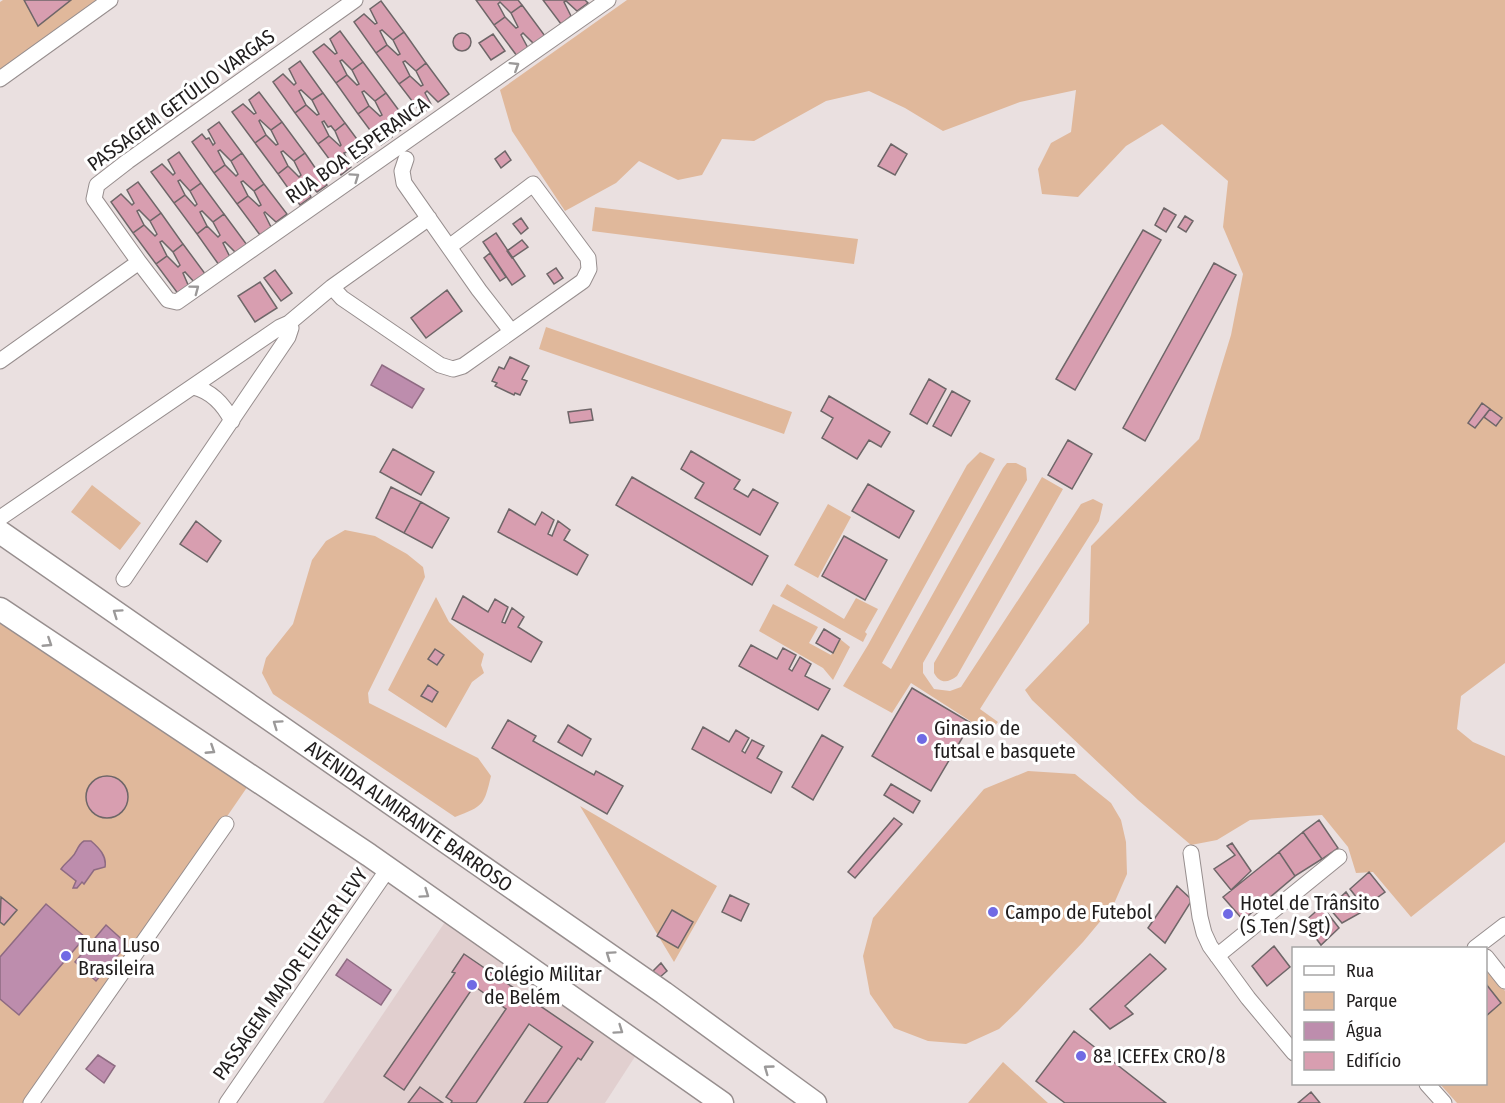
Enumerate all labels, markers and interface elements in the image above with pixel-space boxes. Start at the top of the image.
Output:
street label: PASSAGEM GETÚLIO VARGAS [83,24,279,176]
one-way arrow [509,61,519,73]
street label: RUA BOA ESPERANCA [281,91,434,208]
one-way arrow [348,173,359,184]
one-way arrow [188,285,199,296]
one-way arrow [112,609,123,620]
one-way arrow [42,635,52,647]
place label: Ginasio de futsal e basquete [934,716,1076,763]
one-way arrow [272,720,283,731]
marker: Ginasio de futsal e basquete [915,732,929,746]
street label: AVENIDA ALMIRANTE BARROSO [301,735,517,897]
one-way arrow [205,742,215,754]
street label: PASSAGEM MAJOR ELIEZER LEVY [208,863,372,1085]
one-way arrow [418,887,429,898]
place label: Hotel de Trânsito (S Ten/Sgt) [1240,891,1380,938]
place label: Campo de Futebol [1005,900,1152,924]
marker: Campo de Futebol [986,905,1000,919]
marker: Hotel de Trânsito (S Ten/Sgt) [1221,907,1235,921]
place label: Tuna Luso Brasileira [78,933,160,980]
legend [1292,947,1487,1085]
marker: Tuna Luso Brasileira [59,949,73,963]
one-way arrow [605,951,616,962]
text: Rua [1346,960,1374,982]
place label: Colégio Militar de Belém [484,962,602,1009]
marker: Colégio Militar de Belém [465,978,479,992]
text: Parque [1346,990,1397,1012]
text: Água [1346,1019,1382,1042]
one-way arrow [612,1023,623,1034]
place label: 8ª ICEFEx CRO/8 [1093,1044,1225,1068]
marker: 8ª ICEFEx CRO/8 [1074,1049,1088,1063]
text: Edifício [1346,1050,1401,1072]
one-way arrow [764,1065,775,1076]

